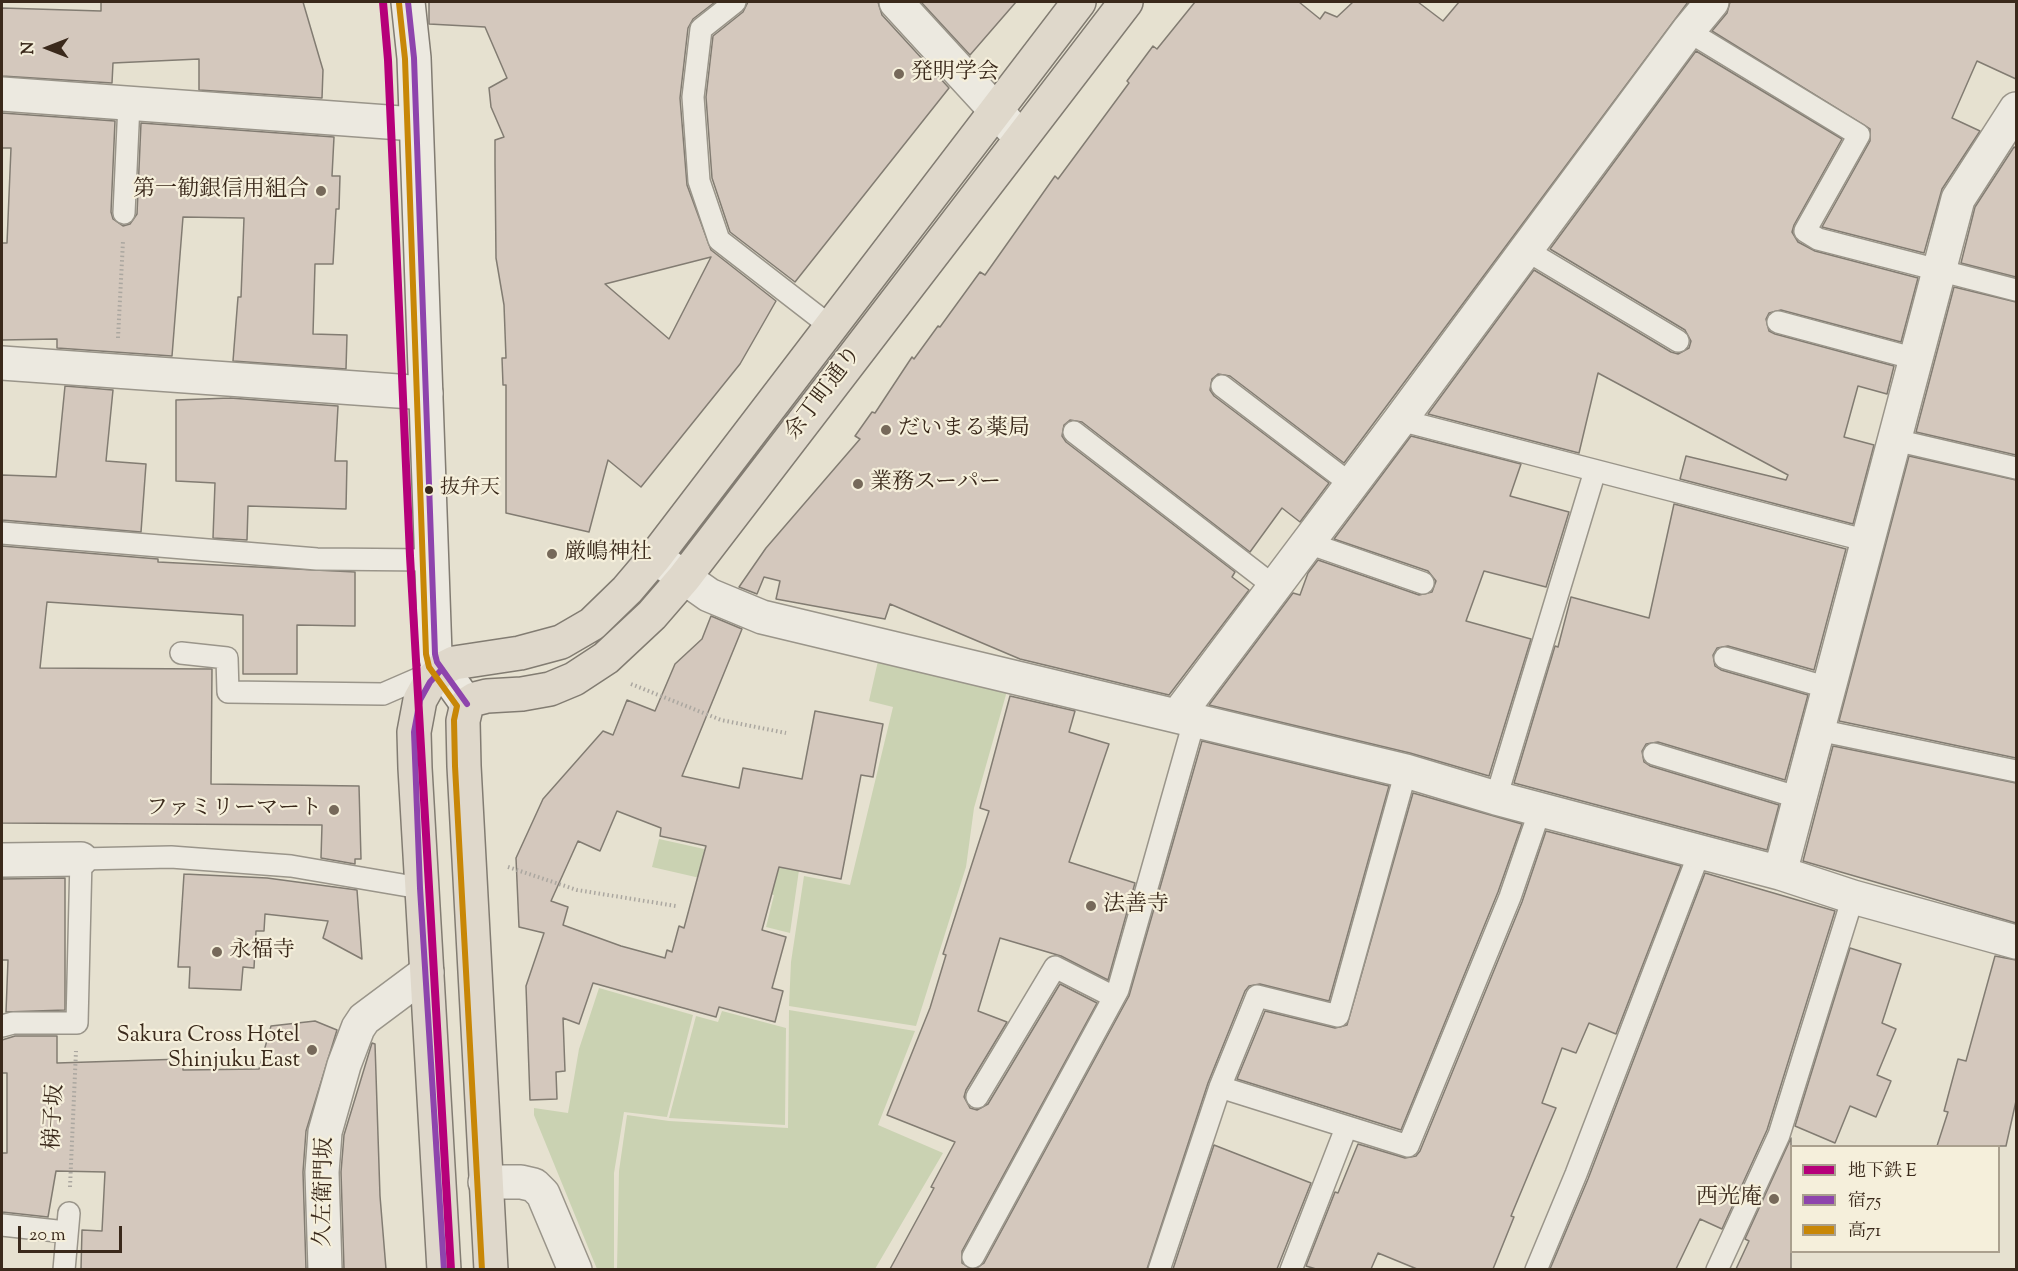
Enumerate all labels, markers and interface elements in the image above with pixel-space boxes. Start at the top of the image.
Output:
north arrow [18,18,78,78]
text: N [18,42,41,54]
place label: 発明学会 [911,61,999,87]
marker: 発明学会 [892,67,906,81]
place label: 第一勧銀信用組合 [133,178,309,204]
marker: 第一勧銀信用組合 [314,184,328,198]
street label: 余丁町通り [781,342,869,446]
place label: だいまる薬局 [898,417,1030,443]
marker: だいまる薬局 [879,423,893,437]
place label: 業務スーパー [870,471,1001,497]
marker: 業務スーパー [851,477,865,491]
place label: 抜弁天 [440,478,500,502]
marker: 抜弁天 [423,484,435,496]
place label: 厳嶋神社 [564,541,652,567]
marker: 厳嶋神社 [545,547,559,561]
place label: ファミリーマート [146,797,322,823]
marker: ファミリーマート [327,803,341,817]
place label: 法善寺 [1103,893,1169,919]
marker: 法善寺 [1084,899,1098,913]
place label: 永福寺 [229,939,295,965]
marker: 永福寺 [210,945,224,959]
place label: Sakura Cross Hotel Shinjuku East [117,1024,300,1076]
marker: Sakura Cross Hotel Shinjuku East [305,1043,319,1057]
street label: 梯子坂 [41,1083,71,1151]
street label: 久左衛門坂 [312,1137,340,1247]
legend [1790,1145,2000,1253]
text: 地下鉄 E [1848,1159,1917,1185]
place label: 西光庵 [1696,1186,1762,1212]
text: 宿75 [1848,1189,1881,1215]
marker: 西光庵 [1767,1192,1781,1206]
scale bar [21,1214,124,1252]
text: 高71 [1848,1219,1881,1245]
text: 20 m [29,1223,66,1249]

